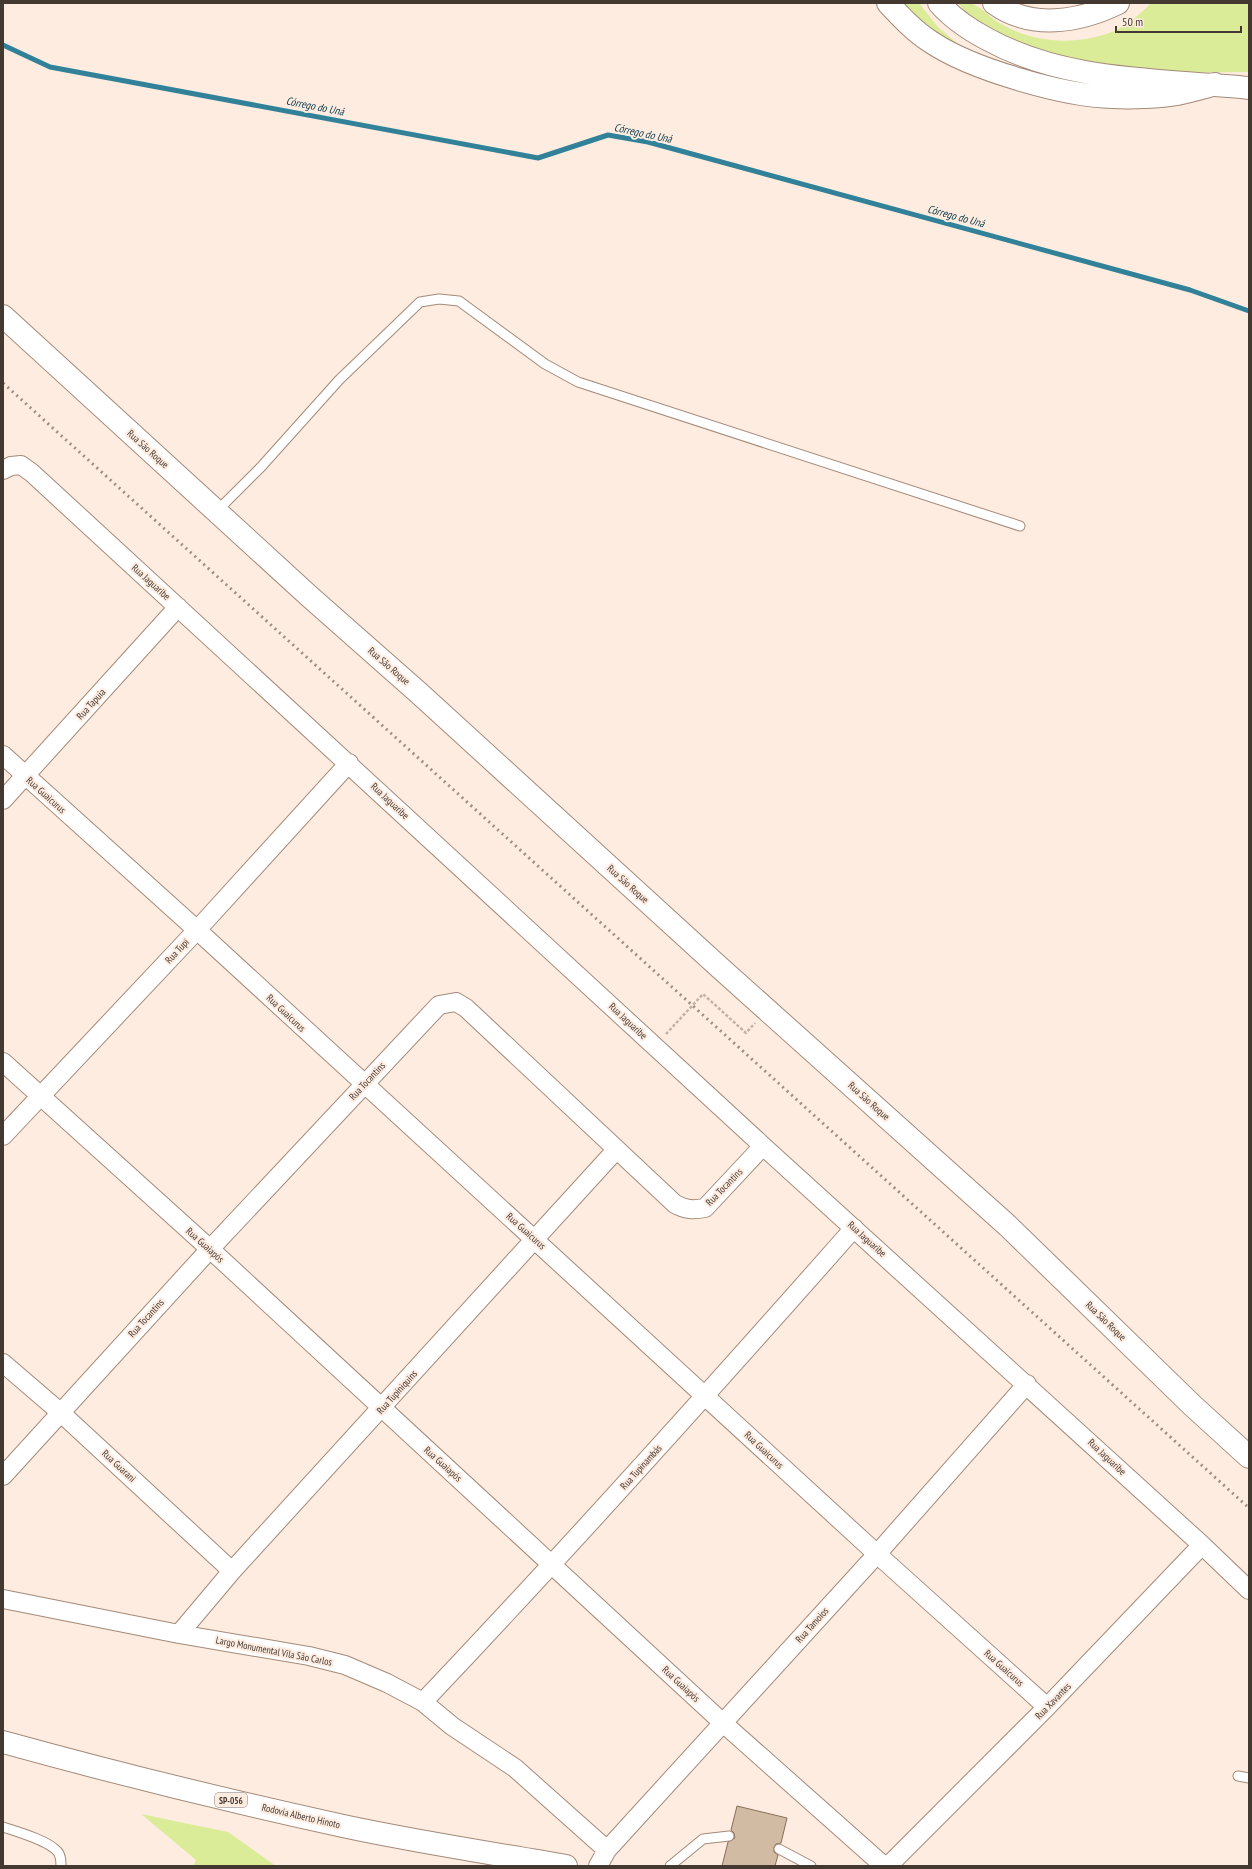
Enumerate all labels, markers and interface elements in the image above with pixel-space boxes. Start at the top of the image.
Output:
scale bar [1116,8,1241,34]
text: 50 m [1122,14,1143,29]
water label: Córrego do Uná [285,94,346,119]
water label: Córrego do Uná [613,120,674,146]
water label: Córrego do Uná [926,202,987,231]
street label: Rua São Roque [125,427,171,471]
street label: Rua Jaguaribe [129,561,173,603]
street label: Rua São Roque [365,644,413,688]
street label: Rua Tapuia [74,686,108,722]
street label: Rua Guaicurus [23,774,69,817]
street label: Rua Jaguaribe [368,780,412,822]
street label: Rua São Roque [605,862,651,906]
street label: Rua Tupi [162,936,192,966]
street label: Rua Guaicurus [264,992,309,1035]
street label: Rua Jaguaribe [606,1000,650,1042]
street label: Rua Tocantins [346,1059,388,1103]
street label: Rua São Roque [846,1079,892,1123]
street label: Rua Tocantins [703,1165,746,1209]
street label: Rua Guaicurus [503,1210,549,1253]
street label: Rua Jaguaribe [845,1218,889,1260]
street label: Rua Guaiapós [183,1225,227,1266]
street label: Rua Tocantins [125,1296,167,1340]
street label: Rua São Roque [1083,1298,1129,1344]
street label: Rua Tupiniquins [374,1367,421,1417]
street label: Rua Guaicurus [742,1429,787,1472]
street label: Rua Jaguaribe [1085,1436,1129,1478]
street label: Rua Tupinambás [617,1441,665,1492]
street label: Rua Guaiapós [421,1444,465,1485]
street label: Rua Guarani [99,1447,139,1485]
street label: Rua Tamoios [793,1604,832,1645]
street label: Largo Monumental Vila São Carlos [215,1633,334,1669]
street label: Rua Guaicurus [981,1647,1027,1690]
street label: Rua Guaiapós [659,1663,703,1705]
street label: Rua Xavantes [1032,1679,1074,1722]
road number: SP-056 [215,1793,247,1807]
street label: Rodovia Alberto Hinoto [261,1801,341,1831]

